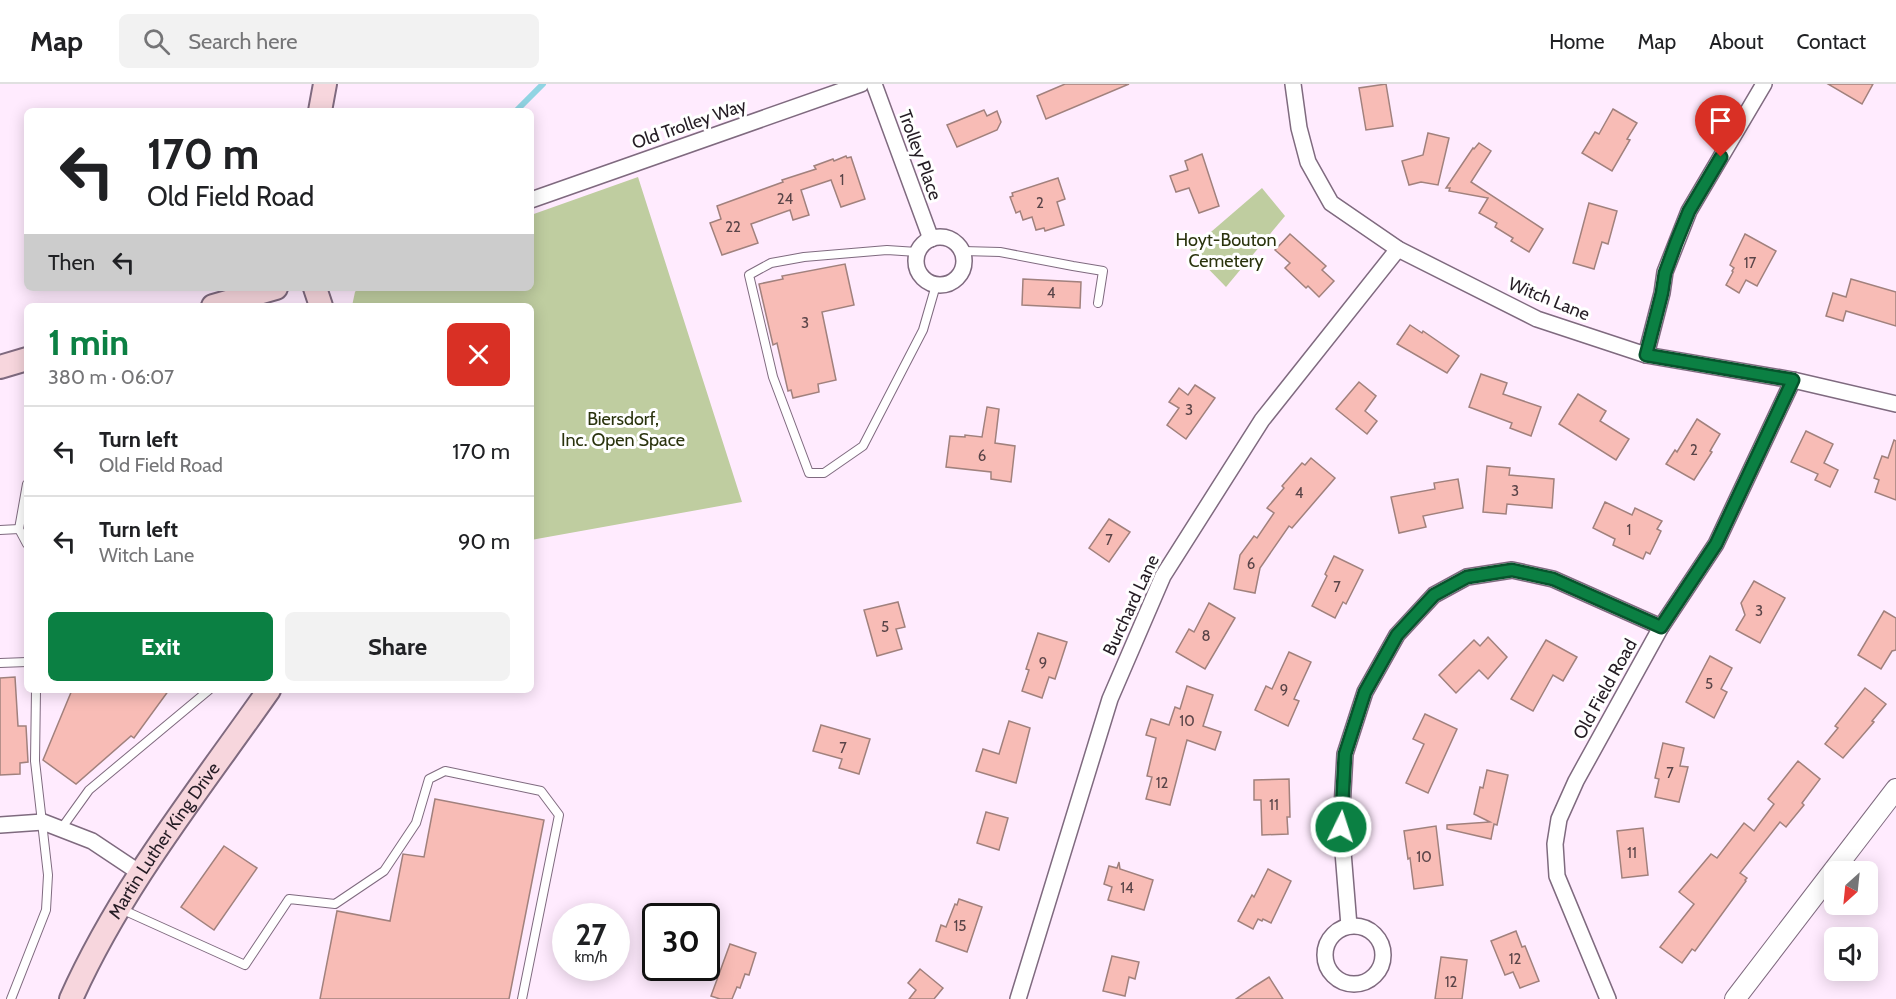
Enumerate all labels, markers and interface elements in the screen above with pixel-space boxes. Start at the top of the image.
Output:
search box [119,14,539,68]
text: Map [30,24,83,58]
icon: search [140,25,173,58]
text: Search here [188,28,297,55]
text: Home [1549,29,1605,54]
text: Map [1638,29,1676,54]
text: About [1709,29,1763,54]
text: Contact [1796,29,1866,54]
street label: Old Trolley Way [629,94,749,154]
pin [1695,95,1746,157]
icon: arrive [1704,104,1737,137]
street label: Trolley Place [894,107,946,203]
text: 170 m [147,128,259,180]
icon: left [48,132,126,210]
house number: 1 [840,171,844,189]
text: Old Field Road [147,180,314,213]
house number: 24 [777,190,794,208]
house number: 2 [1036,194,1044,212]
house number: 22 [725,218,741,236]
park label: Hoyt-Bouton Cemetery [1176,229,1276,272]
icon: left [107,246,140,279]
text: Then [48,249,95,276]
house number: 17 [1744,254,1757,272]
street label: Witch Lane [1505,273,1593,325]
house number: 4 [1047,284,1056,302]
house number: 3 [801,314,809,332]
text: 1 min [48,320,129,364]
button: close [447,323,510,386]
text: 380 m · 06:07 [48,365,174,389]
house number: 3 [1185,401,1193,419]
park label: Biersdorf, Inc. Open Space [561,408,685,451]
text: Turn left [99,426,178,453]
icon: left [48,435,81,468]
text: 170 m [452,438,510,465]
house number: 2 [1690,441,1698,459]
house number: 6 [978,447,986,465]
text: Old Field Road [99,453,223,477]
house number: 3 [1511,482,1519,500]
house number: 4 [1295,484,1304,502]
text: Turn left [99,516,178,543]
house number: 1 [1627,521,1631,539]
icon: left [48,525,81,558]
text: 90 m [458,528,510,555]
house number: 7 [1105,531,1113,549]
text: Witch Lane [99,543,194,567]
street label: Burchard Lane [1098,551,1164,659]
house number: 6 [1247,555,1255,573]
house number: 7 [1333,578,1341,596]
house number: 3 [1755,602,1763,620]
button: Exit [48,612,273,681]
button: Share [285,612,510,681]
house number: 5 [881,618,889,636]
house number: 8 [1201,627,1211,645]
street label: Old Field Road [1568,635,1642,743]
house number: 9 [1039,654,1047,672]
house number: 5 [1705,675,1713,693]
house number: 9 [1280,681,1288,699]
house number: 10 [1179,712,1195,730]
house number: 7 [839,739,847,757]
street label: Martin Luther King Drive [104,758,225,923]
house number: 7 [1666,764,1674,782]
house number: 12 [1156,774,1169,792]
position arrow [1309,795,1373,859]
house number: 11 [1269,796,1279,814]
house number: 11 [1627,844,1637,862]
house number: 10 [1416,848,1432,866]
north arrow [1824,861,1878,915]
map controls [1824,861,1878,981]
house number: 14 [1120,879,1134,897]
speed limit sign: 30 [642,903,720,981]
text: 27 [575,916,607,953]
house number: 15 [953,917,967,935]
button: sound [1824,927,1878,981]
text: km/h [575,948,607,966]
house number: 12 [1509,950,1522,968]
house number: 12 [1445,973,1458,991]

